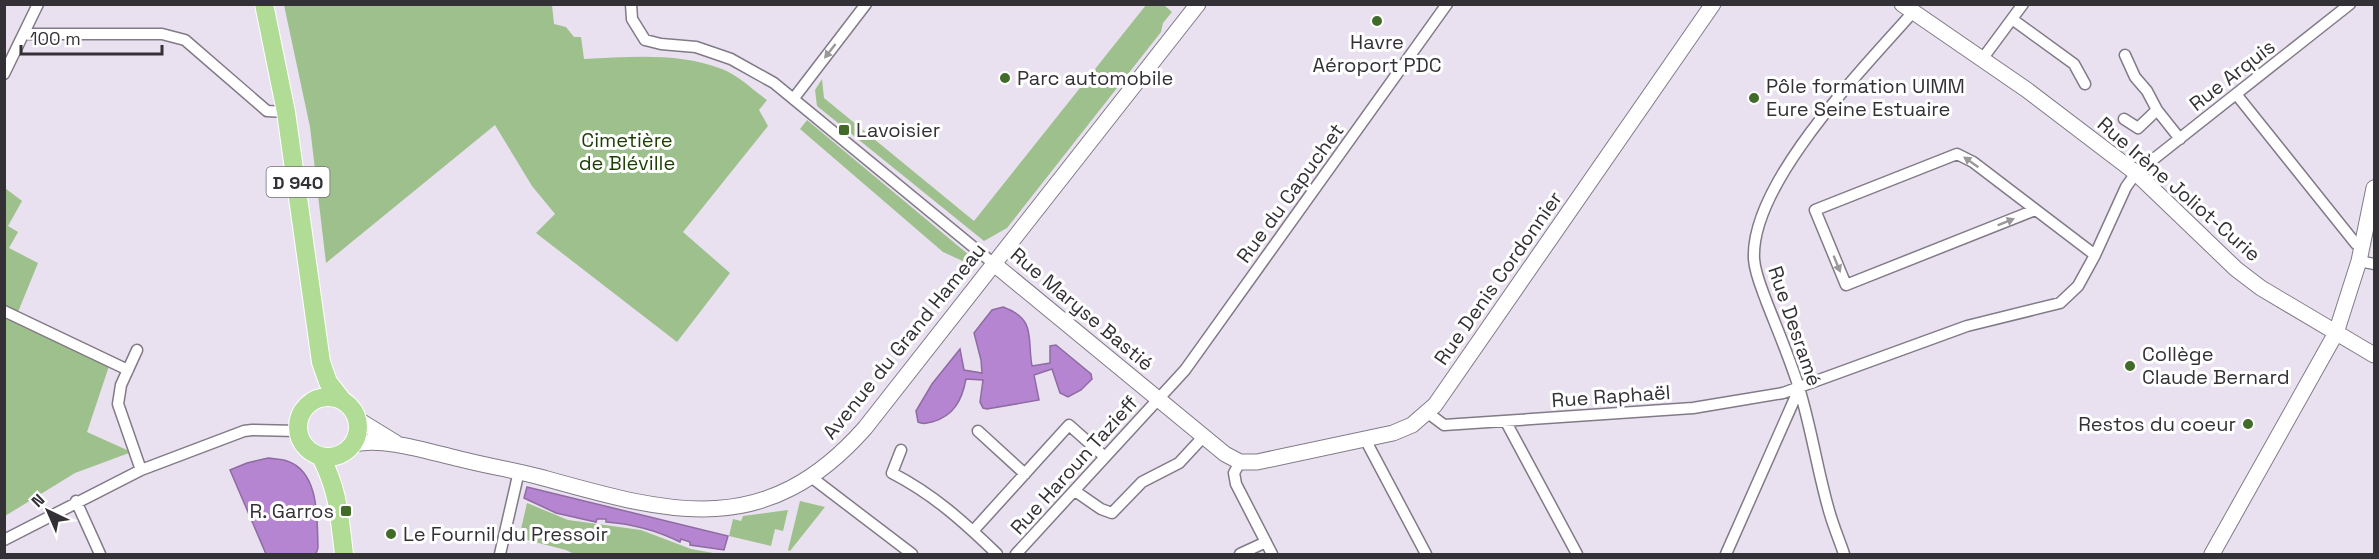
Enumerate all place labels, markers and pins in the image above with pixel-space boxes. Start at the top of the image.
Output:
marker: Havre Aéroport PDC [1370,14,1384,28]
place label: Havre Aéroport PDC [1312,29,1442,78]
place label: Parc automobile [1017,65,1173,91]
marker: Parc automobile [998,71,1012,85]
place label: Pôle formation UIMM Eure Seine Estuaire [1766,73,1965,122]
marker: Pôle formation UIMM Eure Seine Estuaire [1747,91,1761,105]
place label: Lavoisier [856,117,940,143]
marker: Lavoisier [837,123,851,137]
place label: Collège Claude Bernard [2142,341,2290,390]
marker: Collège Claude Bernard [2123,359,2137,373]
place label: Restos du coeur [2078,411,2236,437]
marker: Restos du coeur [2241,417,2255,431]
place label: R. Garros [250,498,334,524]
marker: R. Garros [339,504,353,518]
place label: Le Fournil du Pressoir [403,521,608,547]
marker: Le Fournil du Pressoir [384,527,398,541]

